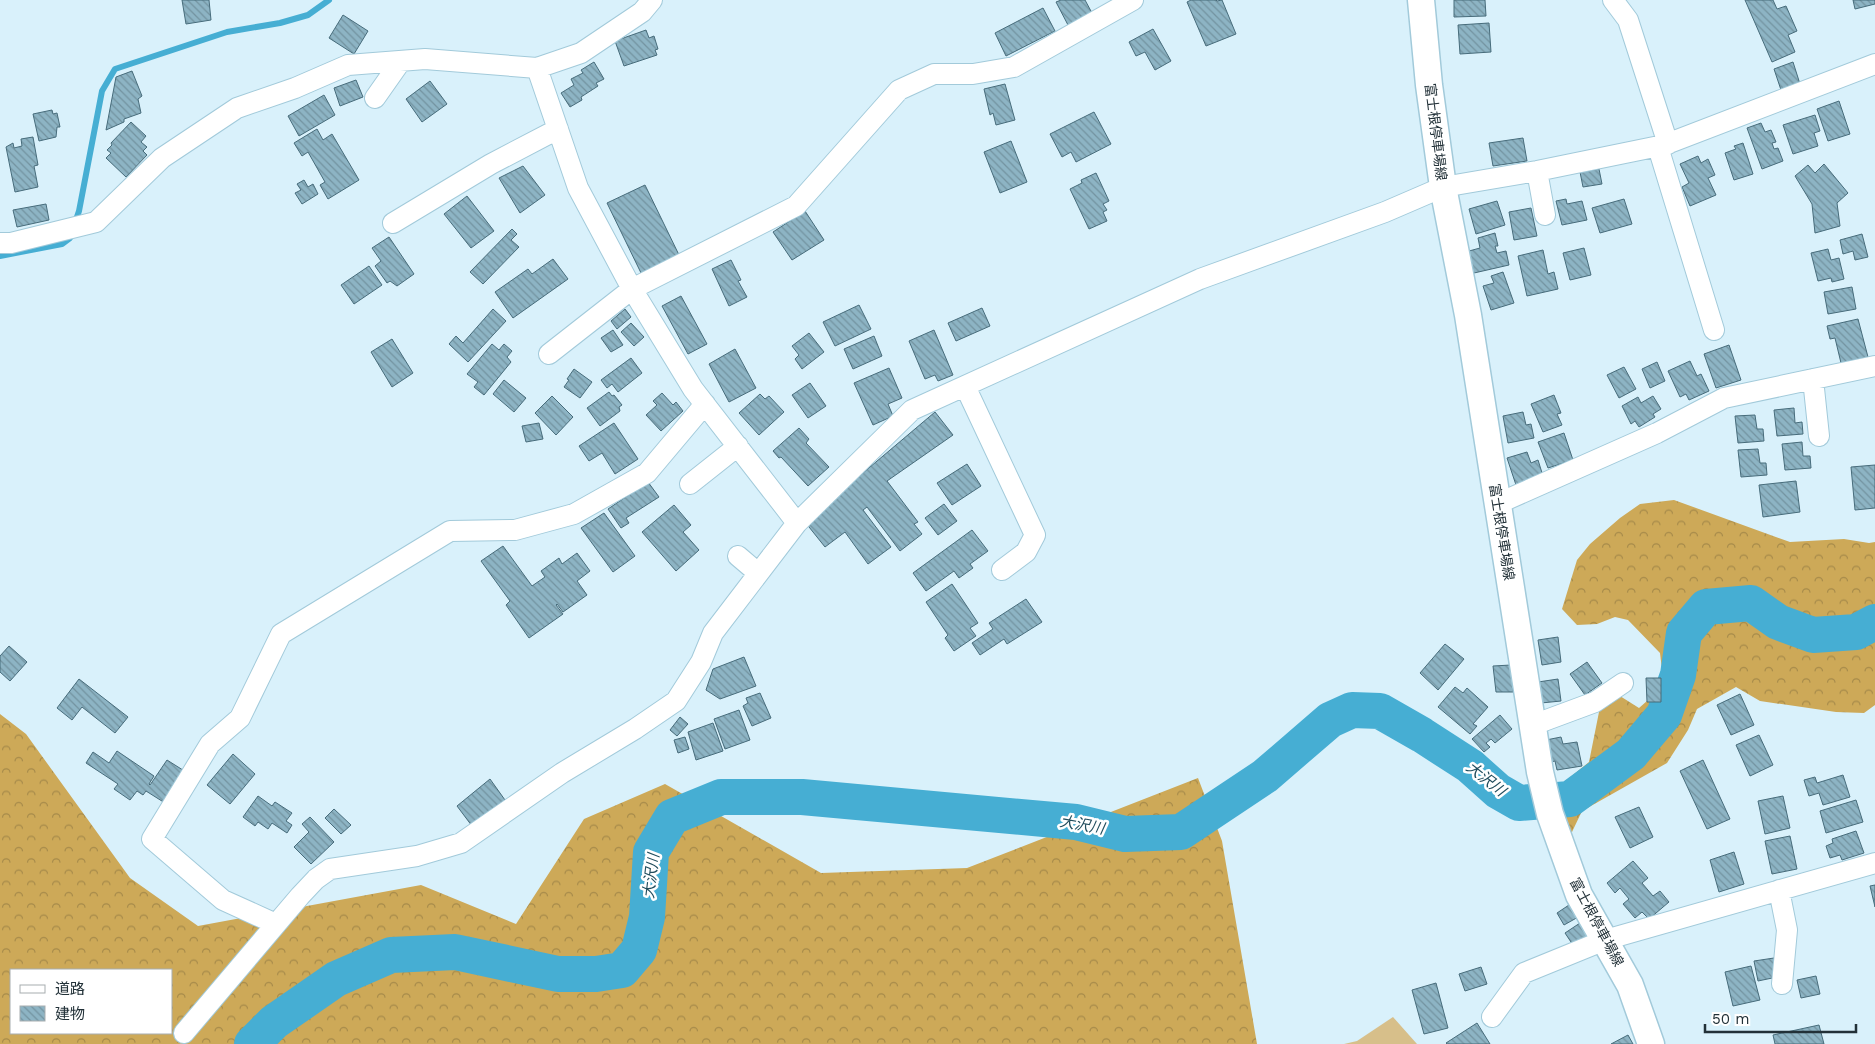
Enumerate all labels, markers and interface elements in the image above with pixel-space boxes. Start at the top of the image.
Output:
street label: 富士根停車場線 [1422,82,1450,182]
street label: 富士根停車場線 [1486,482,1518,582]
water label: 大沢川 [1463,758,1511,801]
water label: 大沢川 [1058,812,1108,838]
water label: 大沢川 [639,851,663,899]
street label: 富士根停車場線 [1567,875,1627,969]
legend [10,969,172,1034]
text: 道路 [55,980,85,998]
scale bar [1705,1002,1856,1034]
text: 建物 [55,1005,85,1023]
text: 50 m [1712,1010,1749,1028]

